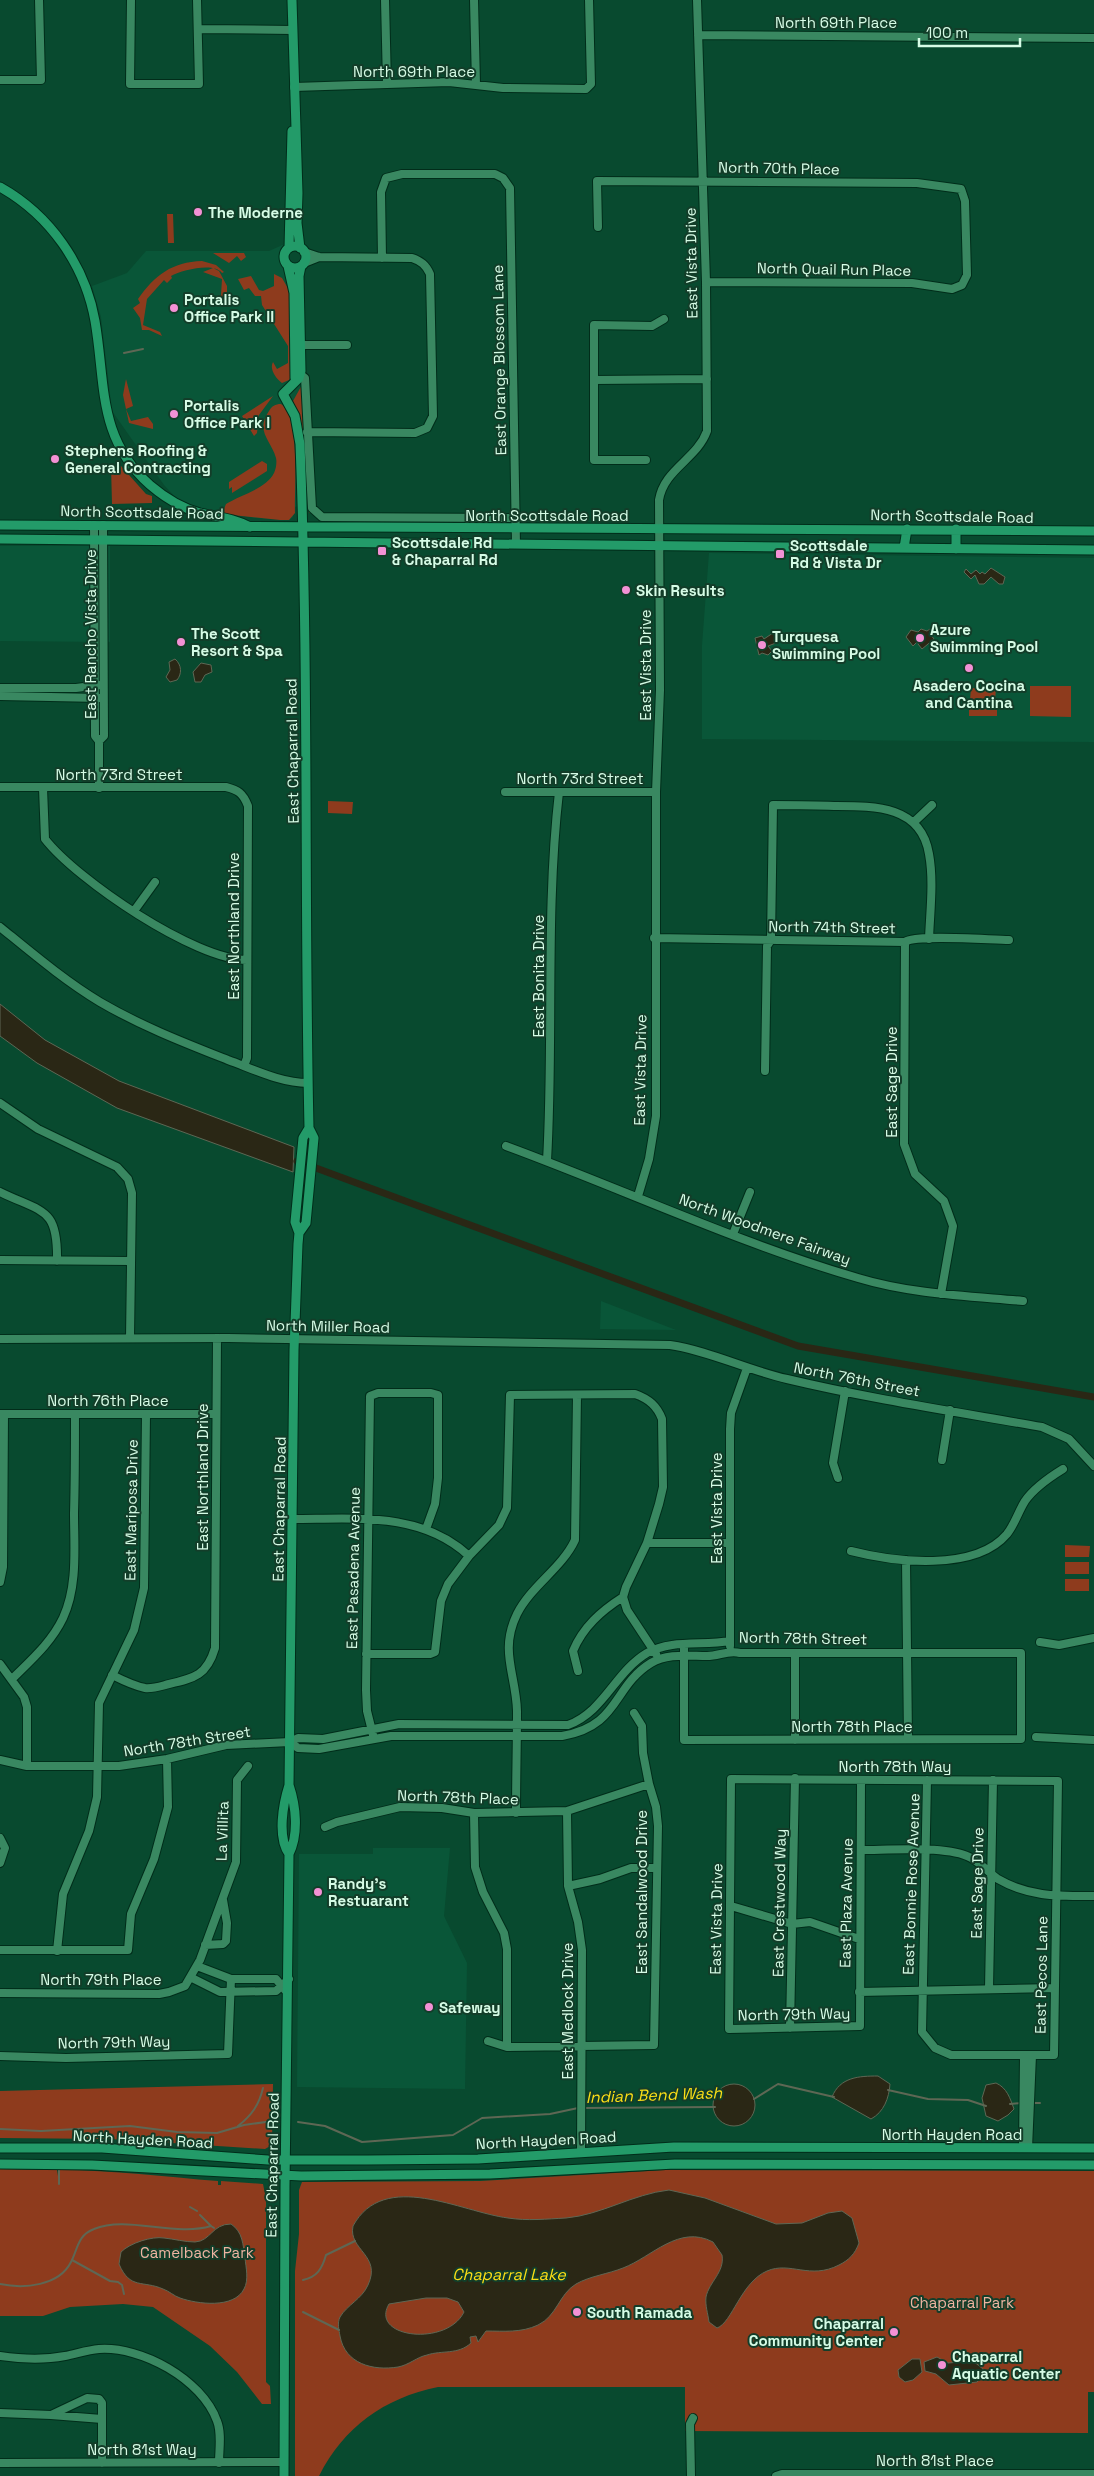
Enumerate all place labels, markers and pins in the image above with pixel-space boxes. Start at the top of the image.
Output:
place label: The Moderne [208,203,303,222]
marker: The Moderne [192,206,204,218]
place label: Portalis Office Park II [184,290,274,326]
marker: Portalis Office Park II [168,302,180,314]
place label: Portalis Office Park I [184,396,270,432]
marker: Portalis Office Park I [168,408,180,420]
place label: Stephens Roofing & General Contracting [65,441,211,477]
marker: Stephens Roofing & General Contracting [49,453,61,465]
place label: Scottsdale Rd & Chaparral Rd [392,533,498,569]
place label: Scottsdale Rd & Vista Dr [790,536,882,572]
marker: Scottsdale Rd & Chaparral Rd [376,545,388,557]
marker: Scottsdale Rd & Vista Dr [774,548,786,560]
place label: Skin Results [636,581,725,600]
marker: Skin Results [620,584,632,596]
place label: Azure Swimming Pool [930,620,1038,656]
place label: The Scott Resort & Spa [191,624,283,660]
place label: Turquesa Swimming Pool [772,627,880,663]
marker: Azure Swimming Pool [914,632,926,644]
marker: The Scott Resort & Spa [175,636,187,648]
marker: Turquesa Swimming Pool [756,639,768,651]
marker: Asadero Cocina and Cantina [963,662,975,674]
place label: Asadero Cocina and Cantina [913,676,1025,712]
place label: Randy’s Restuarant [328,1874,409,1910]
marker: Randy’s Restuarant [312,1886,324,1898]
place label: Safeway [439,1998,501,2017]
marker: Safeway [423,2001,435,2013]
place label: South Ramada [587,2303,692,2322]
marker: South Ramada [571,2306,583,2318]
place label: Chaparral Community Center [749,2314,884,2350]
marker: Chaparral Community Center [888,2326,900,2338]
place label: Chaparral Aquatic Center [952,2347,1060,2383]
marker: Chaparral Aquatic Center [936,2359,948,2371]

